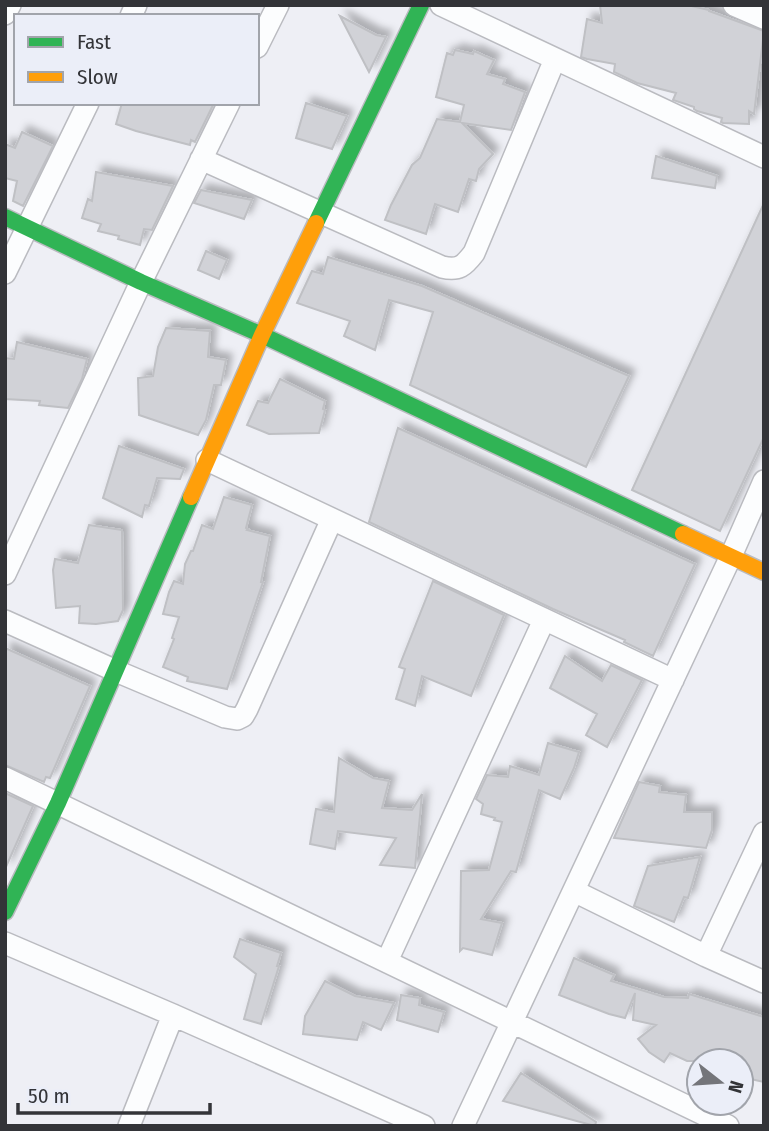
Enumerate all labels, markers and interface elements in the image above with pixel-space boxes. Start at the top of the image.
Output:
legend [14,14,259,105]
text: Fast [77,29,111,55]
text: Slow [77,64,118,90]
north arrow [685,1047,755,1117]
scale bar [18,1072,210,1116]
text: N [723,1078,748,1096]
text: 50 m [28,1083,70,1109]

